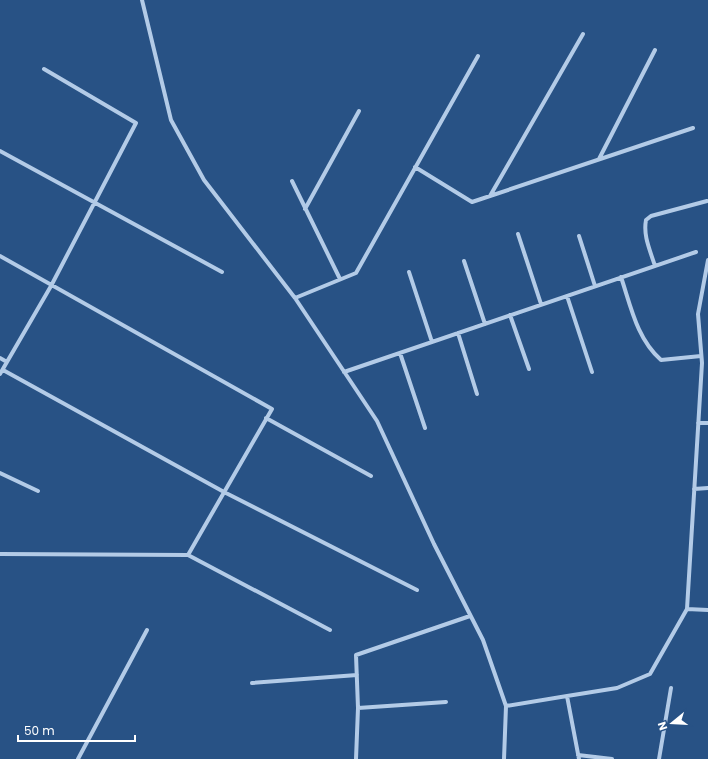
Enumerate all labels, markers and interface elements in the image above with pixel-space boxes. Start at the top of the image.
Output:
north arrow [652,703,692,743]
scale bar [18,717,135,743]
text: N [654,720,671,733]
text: 50 m [24,722,55,739]

